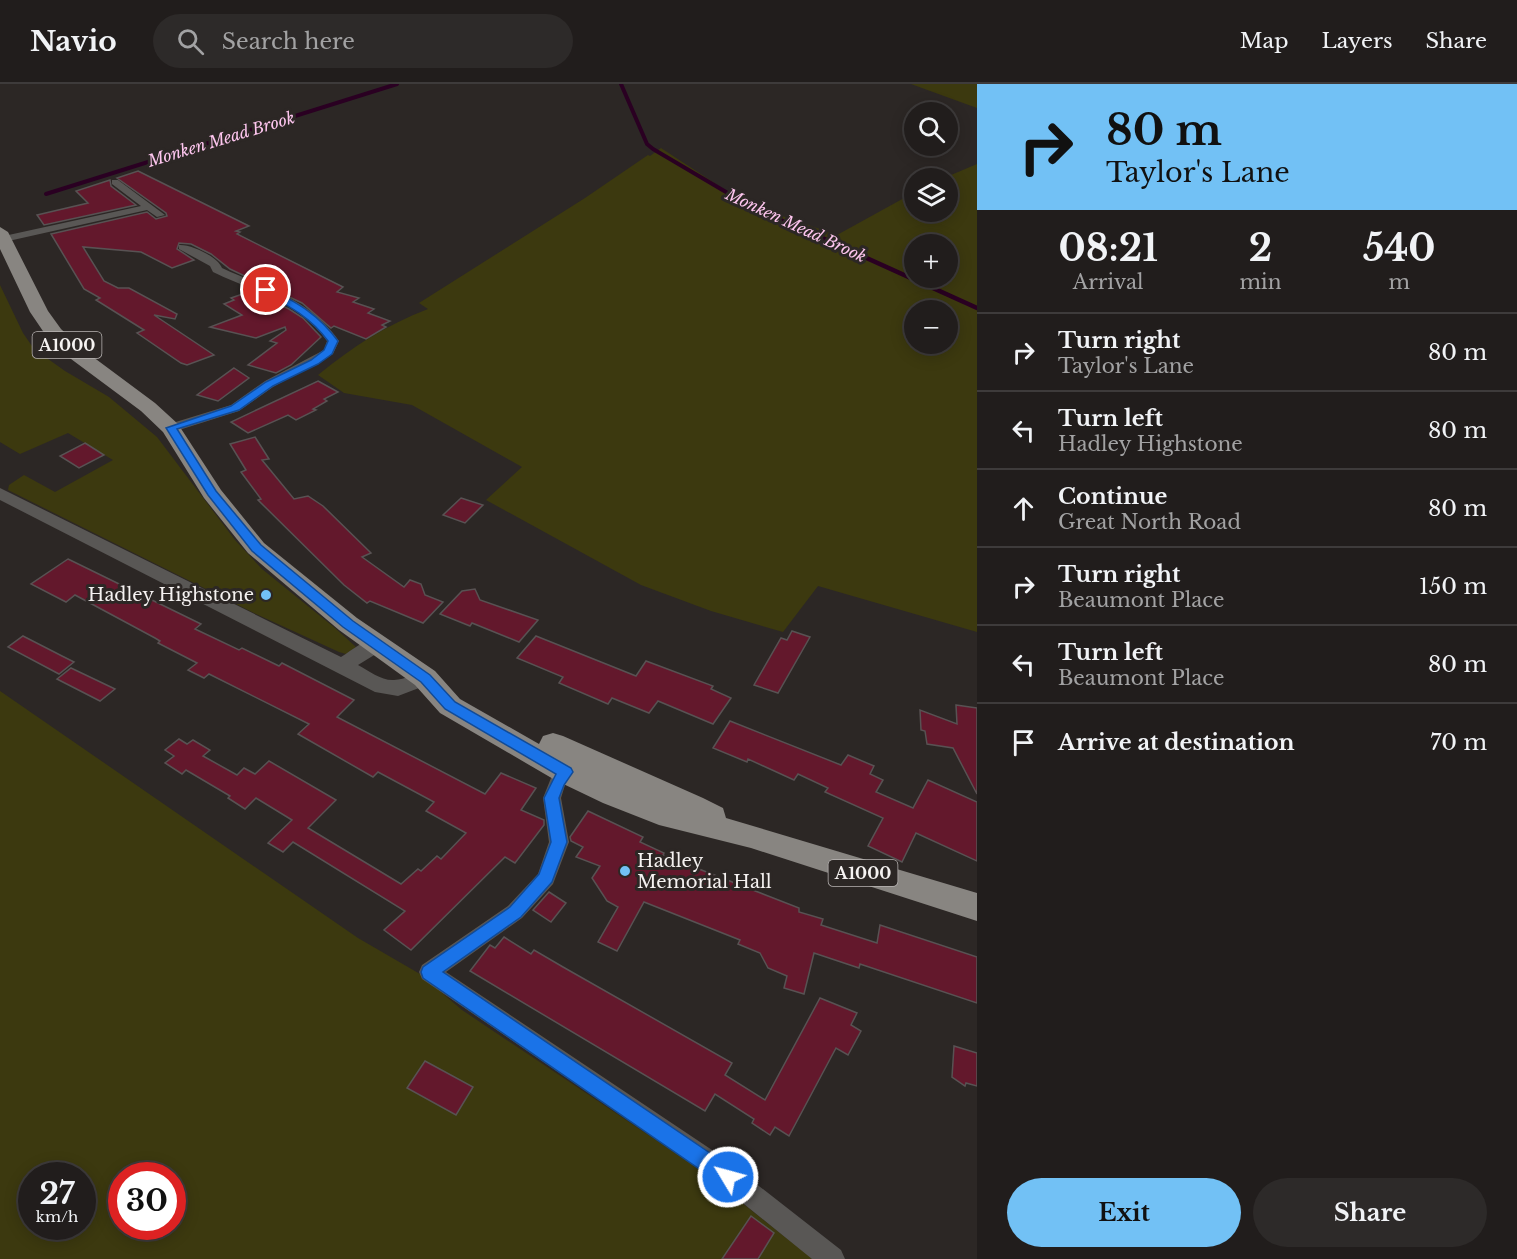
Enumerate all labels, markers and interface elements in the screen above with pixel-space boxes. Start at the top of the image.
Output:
search box [153,14,573,68]
text: Navio [30,24,117,59]
icon: search [174,25,207,58]
text: Search here [222,28,355,55]
text: Map [1240,28,1289,54]
text: Layers [1322,28,1393,54]
text: Share [1426,28,1487,54]
map controls [904,102,958,354]
button: search [904,102,958,156]
text: 80 m [1106,104,1222,156]
water label: Monken Mead Brook [144,107,297,171]
icon: right [1007,108,1085,186]
text: Taylor's Lane [1106,156,1290,189]
button: layers [904,168,958,222]
water label: Monken Mead Brook [722,183,869,266]
text: 08:21 [1059,226,1158,271]
text: 2 [1249,226,1272,271]
text: 540 [1363,226,1435,271]
button: + [904,234,958,288]
pin [240,264,291,315]
text: Arrival [1073,270,1144,294]
text: min [1239,270,1281,294]
text: m [1388,270,1410,294]
icon: arrive [249,273,282,306]
button: − [904,300,958,354]
text: Turn right [1058,327,1180,354]
road number: A1000 [32,332,101,358]
icon: right [1007,336,1040,369]
text: 80 m [1428,339,1487,366]
text: Taylor's Lane [1058,354,1194,378]
text: Turn left [1058,405,1163,432]
icon: left [1007,414,1040,447]
text: 80 m [1428,417,1487,444]
text: Hadley Highstone [1058,432,1243,456]
text: Continue [1058,483,1167,510]
icon: ahead [1007,492,1040,525]
text: 80 m [1428,495,1487,522]
text: Great North Road [1058,510,1241,534]
text: Turn right [1058,561,1180,588]
icon: right [1007,570,1040,603]
text: 150 m [1419,573,1487,600]
place label: Hadley Highstone [88,584,254,606]
marker: Hadley Highstone [259,588,273,602]
text: Beaumont Place [1058,588,1224,612]
text: Turn left [1058,639,1163,666]
icon: left [1007,648,1040,681]
text: 80 m [1428,651,1487,678]
text: Beaumont Place [1058,666,1224,690]
icon: arrive [1007,726,1040,759]
text: Arrive at destination [1058,729,1295,756]
text: 70 m [1430,729,1487,756]
place label: Hadley Memorial Hall [637,850,772,893]
road number: A1000 [828,860,898,886]
marker: Hadley Memorial Hall [618,864,632,878]
position arrow [696,1145,760,1209]
speed limit sign: 30 [108,1162,186,1240]
text: 27 [39,1175,75,1212]
button: Exit [1007,1178,1241,1247]
button: Share [1253,1178,1487,1247]
text: km/h [36,1207,78,1226]

